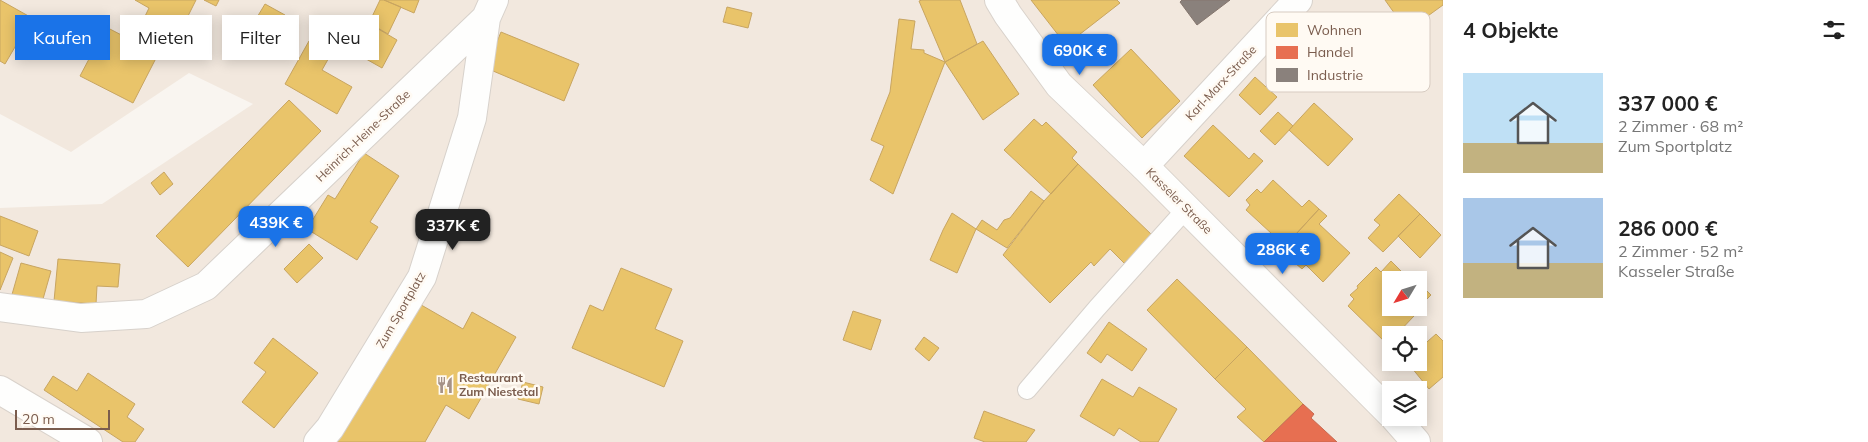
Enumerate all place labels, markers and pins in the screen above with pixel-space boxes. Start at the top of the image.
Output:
pin: 690K € [1039,34,1121,76]
pin: 439K € [235,206,317,248]
pin: 337K € [412,208,494,251]
pin: 286K € [1242,232,1324,275]
place label: Restaurant Zum Niestetal [459,370,538,399]
restaurant icon: Restaurant Zum Niestetal [435,375,455,395]

